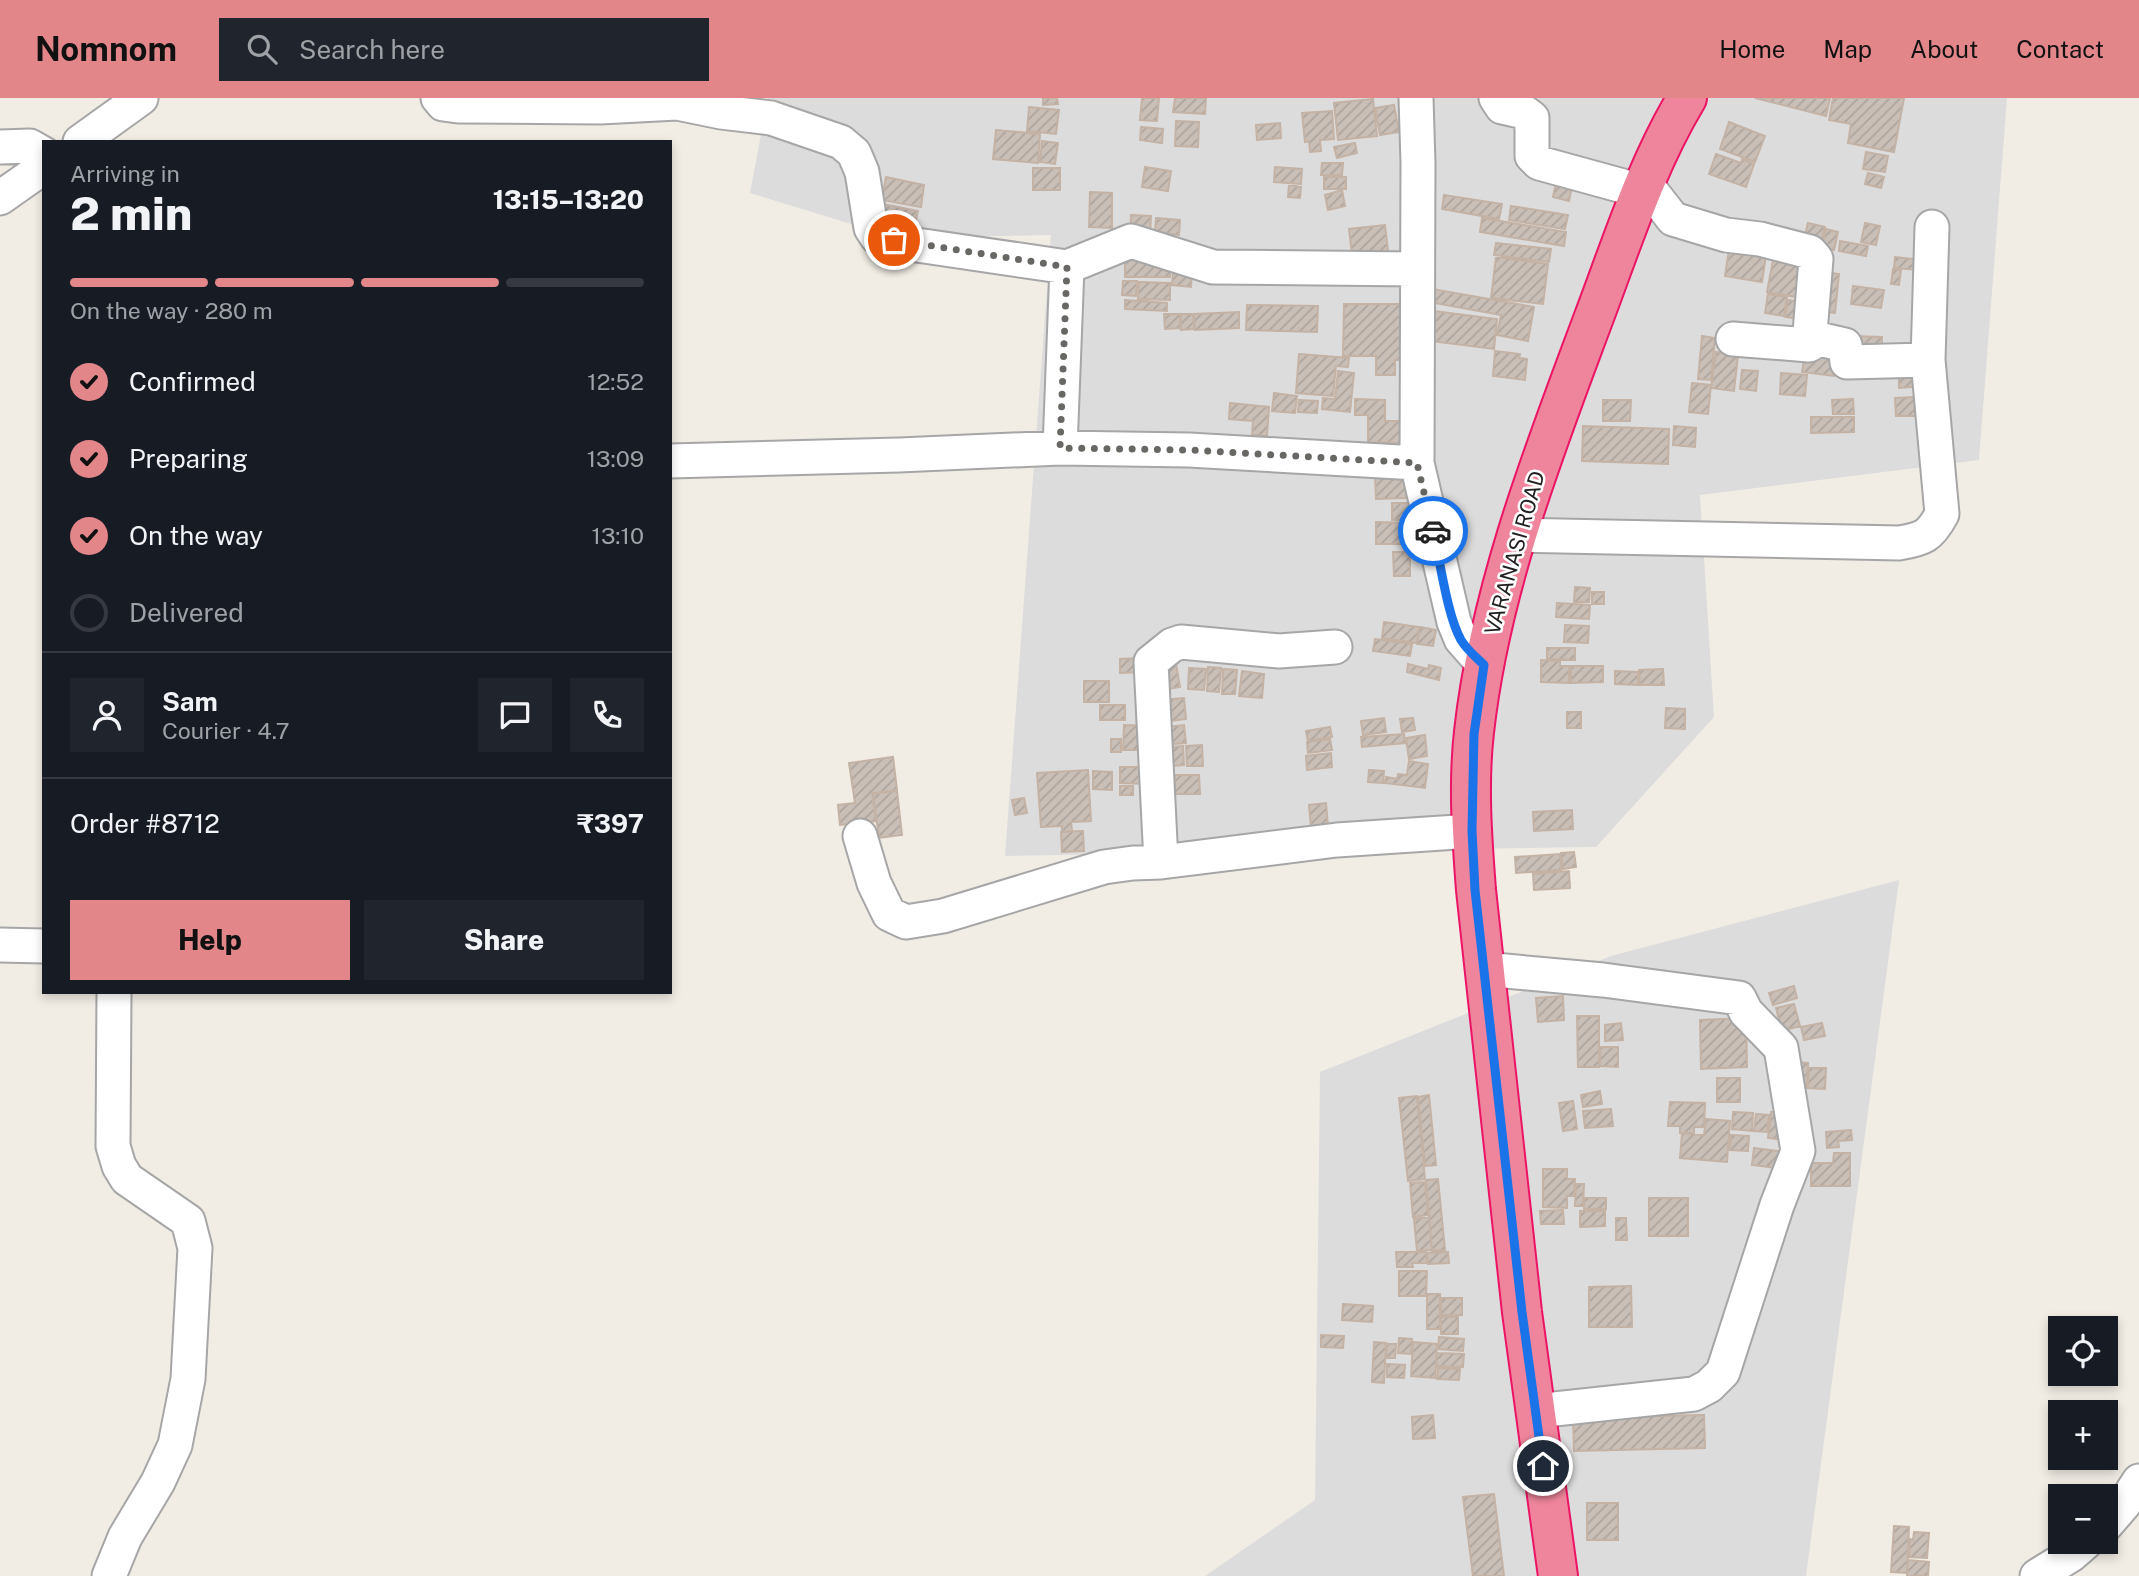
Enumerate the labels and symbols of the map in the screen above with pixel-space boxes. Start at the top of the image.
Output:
pin [864,210,924,270]
street label: VARANASI ROAD [1479,468,1550,638]
courier [1398,496,1468,566]
pin [1513,1436,1573,1496]

